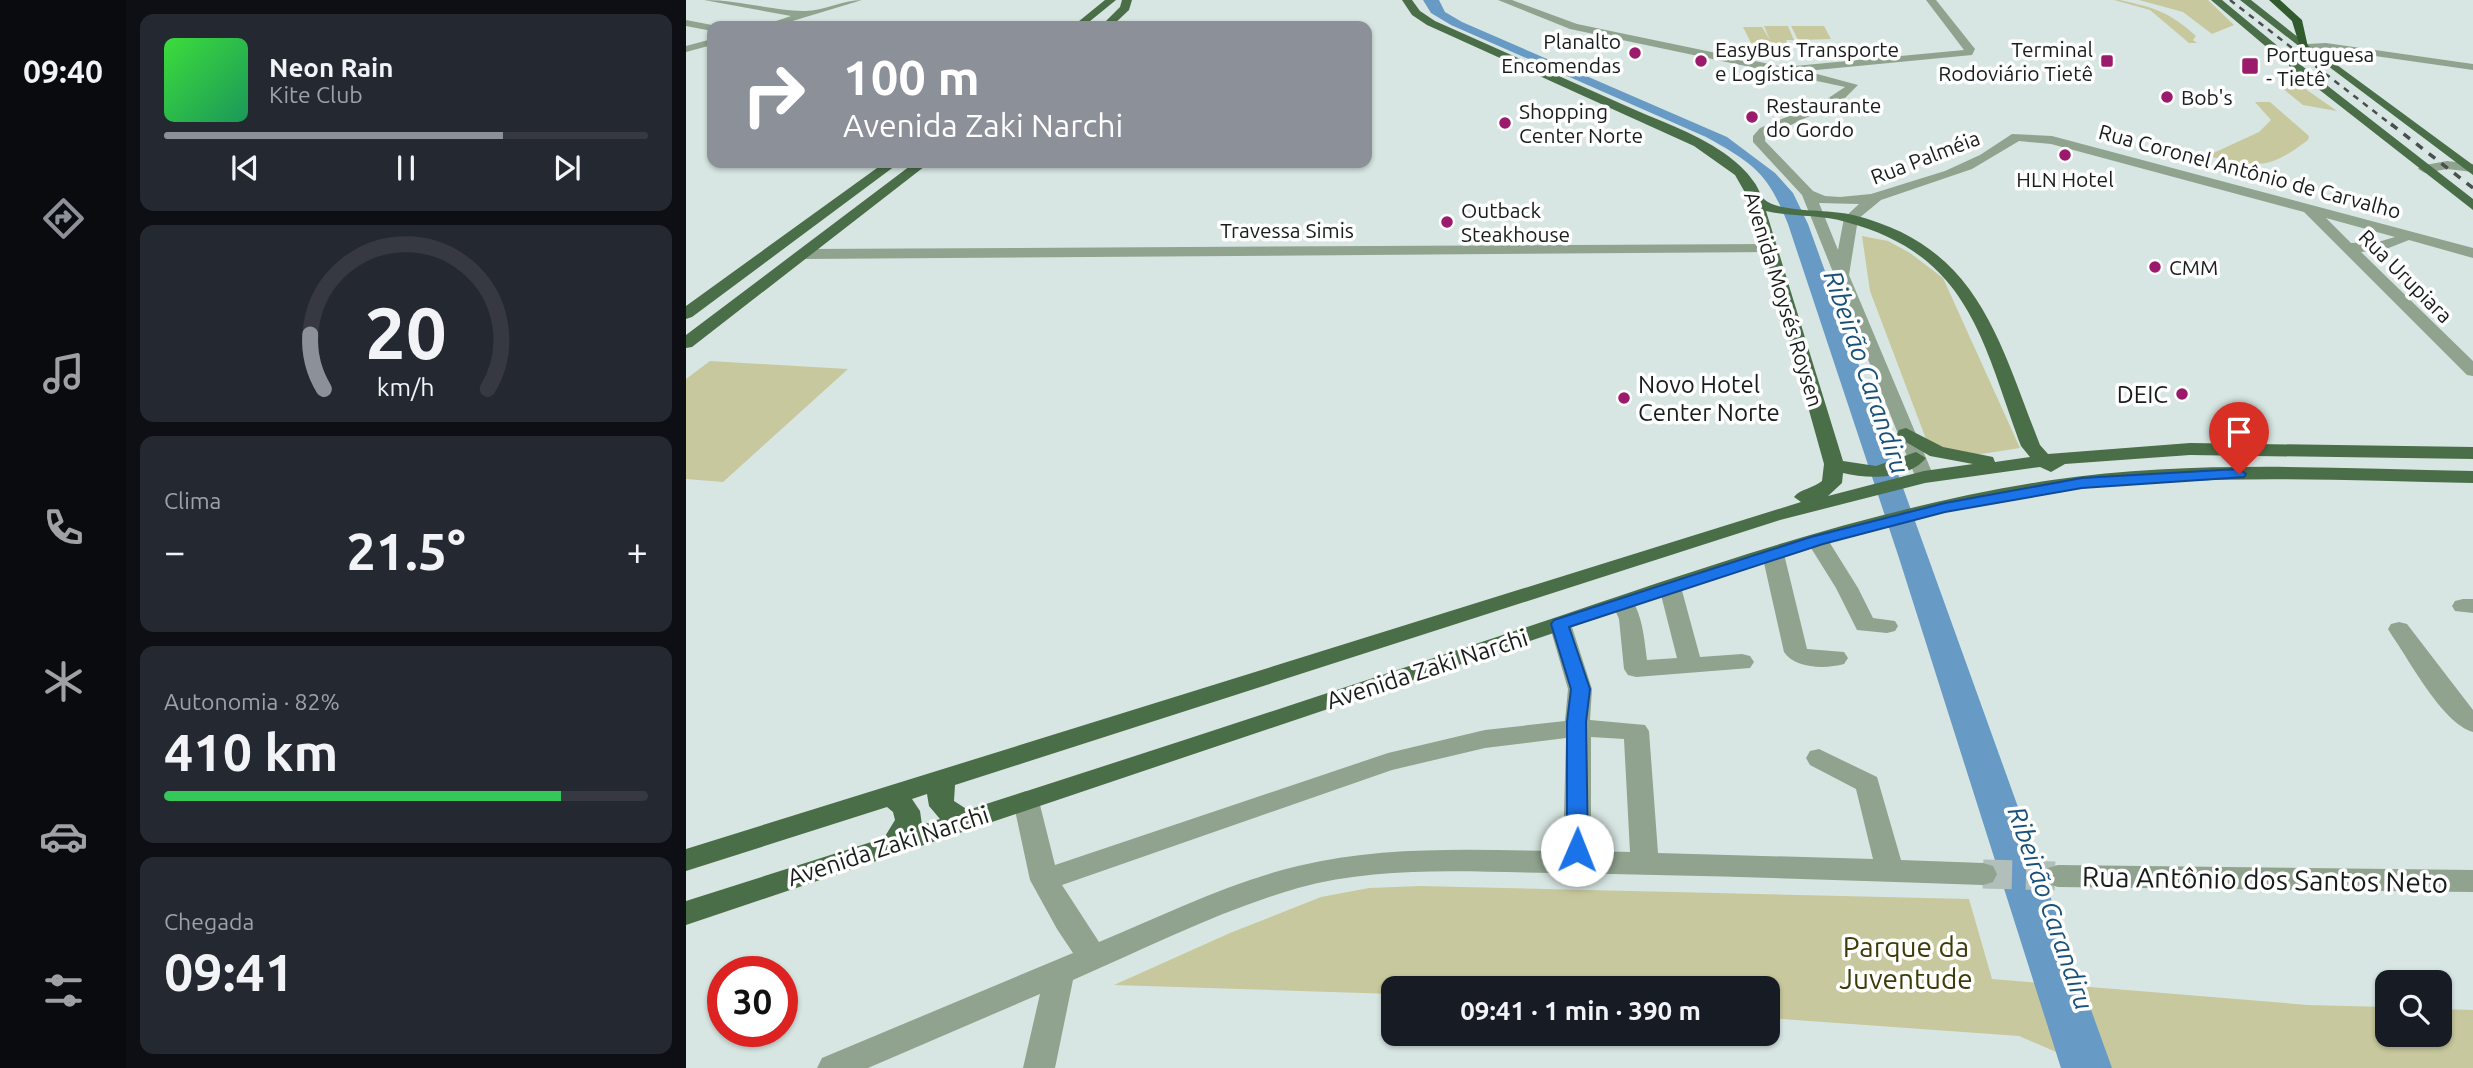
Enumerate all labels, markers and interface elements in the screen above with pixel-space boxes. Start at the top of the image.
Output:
place label: Planalto Encomendas [1501,29,1621,77]
place label: EasyBus Transporte e Logística [1715,37,1899,85]
place label: Terminal Rodoviário Tietê [1938,37,2093,85]
place label: Portuguesa - Tietê [2266,42,2374,90]
marker: Planalto Encomendas [1627,45,1643,61]
icon: right [728,49,819,140]
text: 100 m [843,49,980,104]
text: 09:40 [23,53,103,89]
text: Neon Rain [269,53,394,82]
marker: EasyBus Transporte e Logística [1693,53,1709,69]
marker: Terminal Rodoviário Tietê [2099,53,2115,69]
marker: Portuguesa - Tietê [2240,56,2260,76]
text: Kite Club [269,82,363,107]
place label: Bob's [2181,85,2233,109]
marker: Bob's [2159,89,2175,105]
place label: Restaurante do Gordo [1766,93,1881,141]
place label: Shopping Center Norte [1519,99,1643,147]
text: Avenida Zaki Narchi [843,107,1123,143]
marker: Restaurante do Gordo [1744,109,1760,125]
marker: Shopping Center Norte [1497,115,1513,131]
street label: Rua Coronel Antônio de Carvalho [2096,119,2404,223]
street label: Rua Palméia [1867,125,1983,189]
marker: HLN Hotel [2057,147,2073,163]
icon: previous [226,149,264,187]
icon: pause [387,149,425,187]
icon: next [548,149,586,187]
place label: HLN Hotel [2016,167,2114,191]
street label: Avenida Moysés Roysen [1740,189,1828,409]
icon: directions [39,194,88,243]
place label: Outback Steakhouse [1461,198,1570,246]
marker: Outback Steakhouse [1439,214,1455,230]
street label: Travessa Simis [1220,218,1354,242]
street label: Rua Urupiara [2354,224,2458,328]
place label: CMM [2169,255,2218,279]
marker: CMM [2147,259,2163,275]
water label: Ribeirão Carandiru [1819,267,1915,477]
text: 20 [365,292,447,374]
icon: music [39,349,88,398]
place label: Novo Hotel Center Norte [1638,371,1780,426]
text: km/h [377,373,435,401]
place label: DEIC [2117,381,2168,408]
marker: DEIC [2174,386,2190,402]
marker: Novo Hotel Center Norte [1616,390,1632,406]
pin [2209,402,2269,474]
icon: arrive [2220,413,2258,451]
text: Clima [164,488,221,513]
icon: phone [39,503,88,552]
text: 21.5° [346,522,466,580]
text: − [164,530,185,572]
text: + [627,530,648,572]
street label: Avenida Zaki Narchi [1323,624,1531,714]
icon: climate [39,657,88,706]
text: Autonomia · 82% [164,689,340,714]
text: 410 km [164,723,338,781]
street label: Avenida Zaki Narchi [784,801,992,891]
water label: Ribeirão Carandiru [2003,803,2099,1013]
icon: car [39,812,88,861]
position arrow [1540,813,1614,887]
street label: Rua Antônio dos Santos Neto [2082,860,2448,898]
text: Chegada [164,909,254,934]
park label: Parque da Juventude [1839,931,1973,994]
text: 09:41 [164,943,294,1001]
speed limit sign: 30 [707,956,798,1047]
icon: filters [39,966,88,1015]
map controls [2375,970,2452,1047]
button: search [2375,970,2452,1047]
text: 09:41 · 1 min · 390 m [1460,996,1701,1025]

